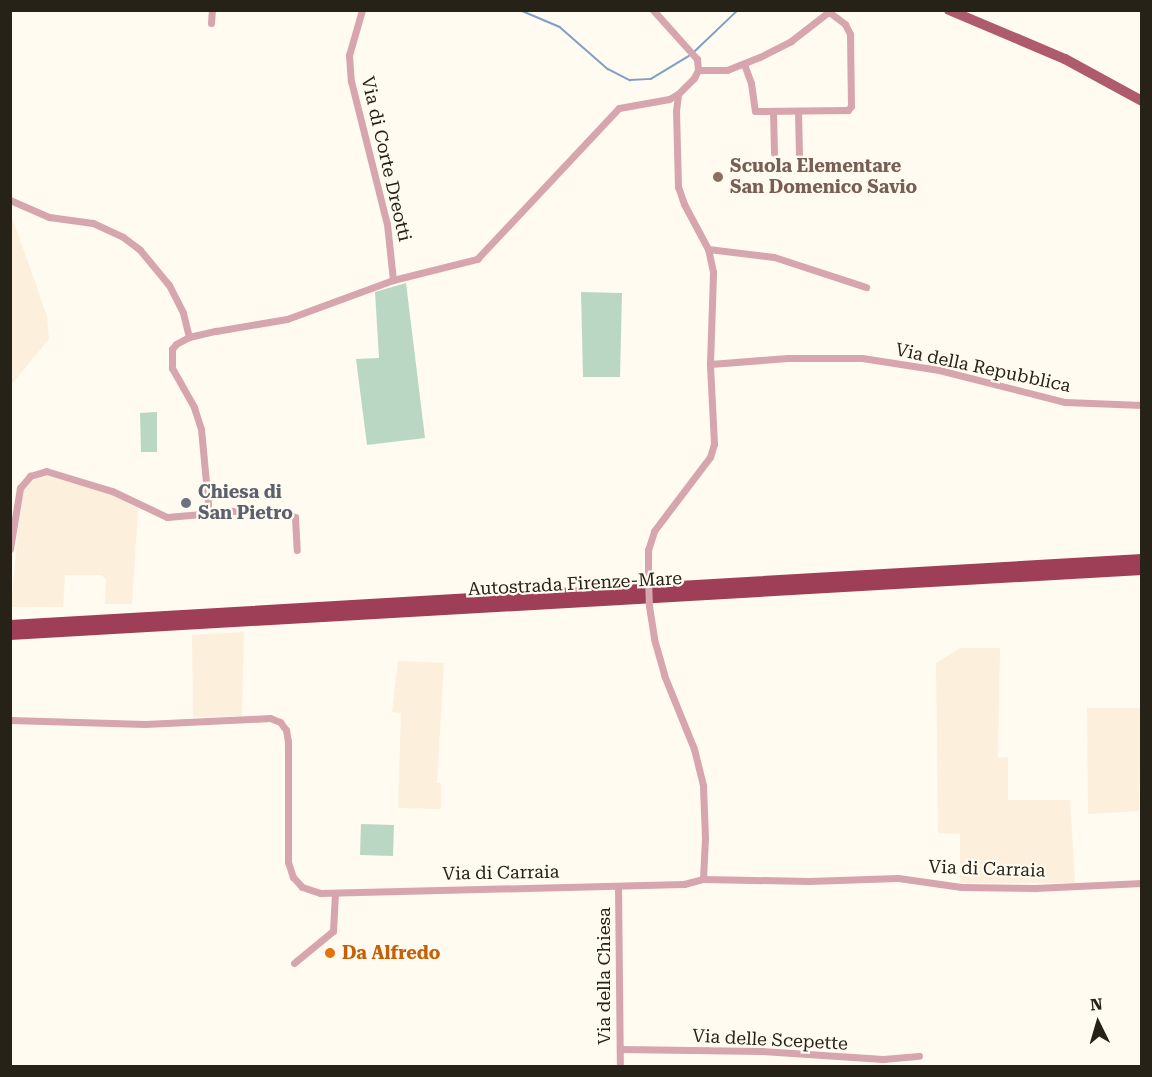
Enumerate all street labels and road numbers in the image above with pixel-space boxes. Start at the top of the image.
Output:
street label: Via di Corte Dreotti [357,74,415,244]
street label: Via della Repubblica [893,339,1073,397]
street label: Autostrada Firenze-Mare [467,568,683,600]
street label: Via di Carraia [928,856,1046,882]
street label: Via di Carraia [442,861,560,885]
street label: Via della Chiesa [593,907,615,1045]
street label: Via delle Scepette [692,1025,848,1055]

